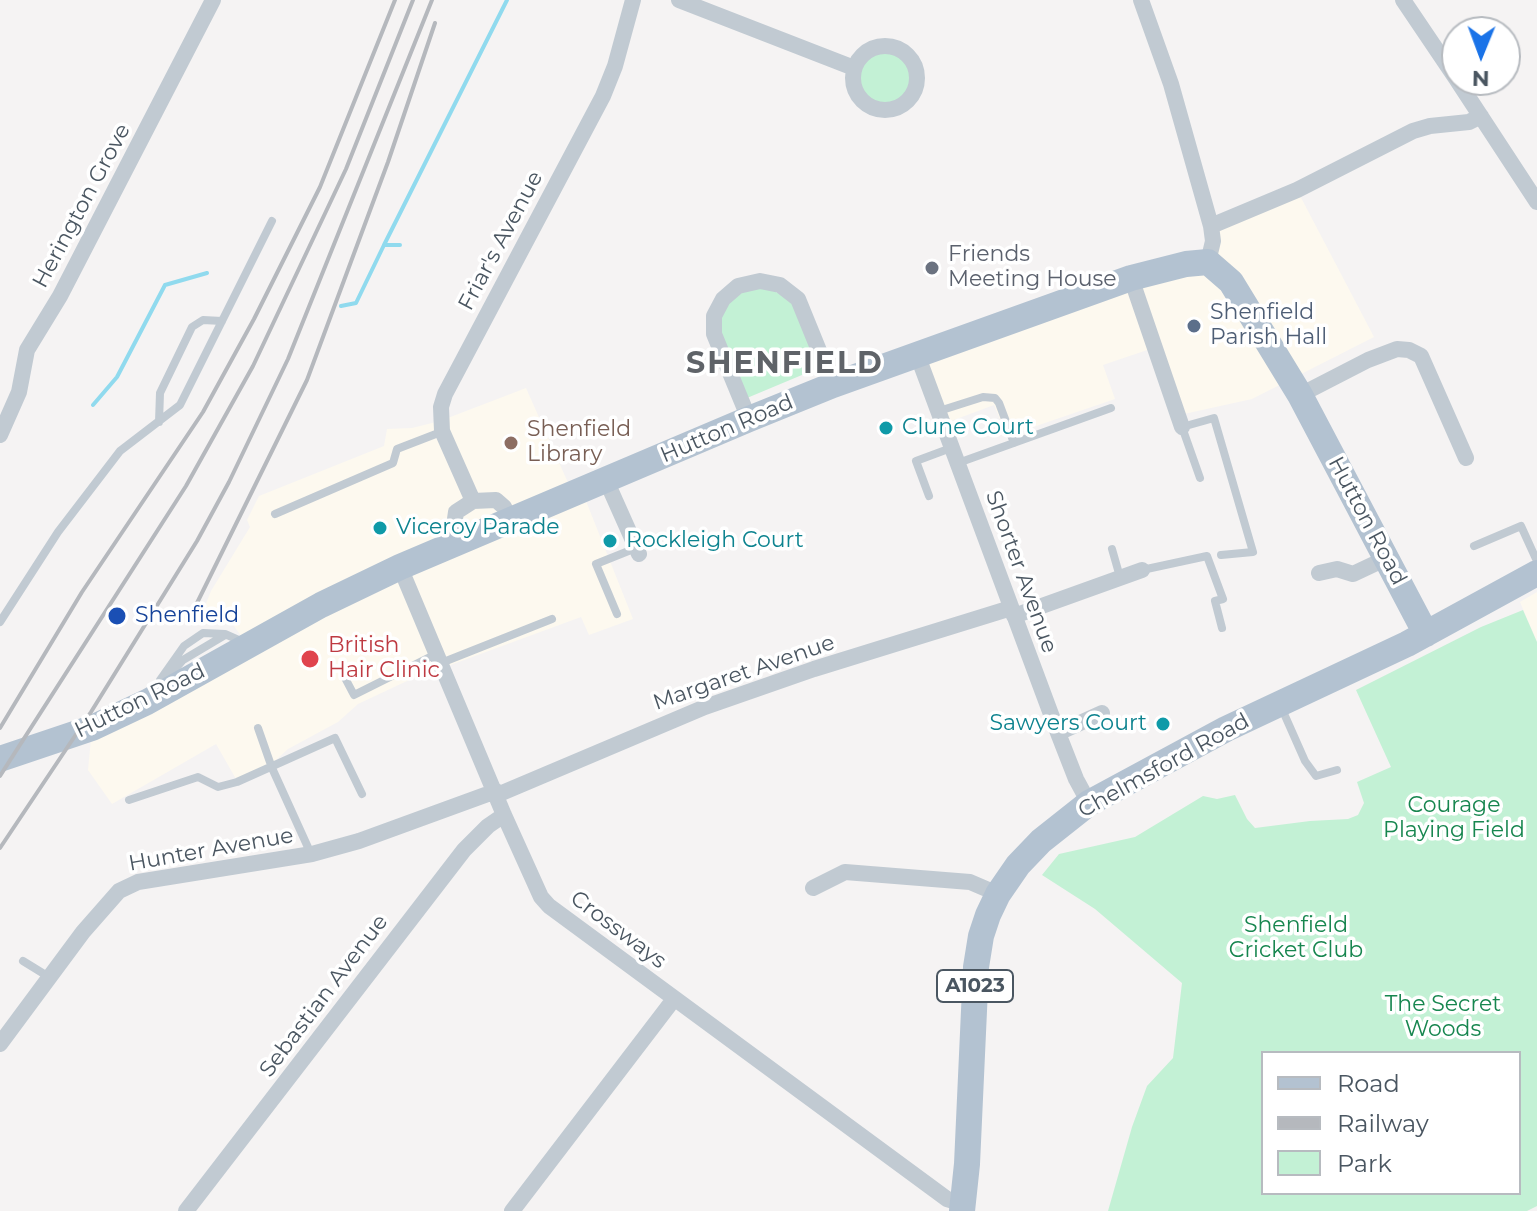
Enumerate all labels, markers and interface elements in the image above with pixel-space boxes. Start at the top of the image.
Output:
north arrow [1441,16,1521,96]
text: N [1471,65,1490,92]
street label: Herington Grove [27,119,137,293]
street label: Friar's Avenue [453,167,549,315]
place label: Friends Meeting House [948,242,1117,294]
marker: Friends Meeting House [923,259,941,277]
place label: Shenfield Parish Hall [1210,300,1327,352]
marker: Shenfield Parish Hall [1185,317,1203,335]
district label: SHENFIELD [686,346,884,382]
street label: Hutton Road [657,389,797,469]
place label: Clune Court [902,415,1034,441]
place label: Shenfield Library [527,417,631,468]
marker: Clune Court [877,419,895,437]
marker: Shenfield Library [502,434,520,452]
street label: Hutton Road [1322,452,1412,590]
street label: Shorter Avenue [979,487,1063,657]
place label: Viceroy Parade [396,515,560,541]
marker: Viceroy Parade [371,519,389,537]
place label: Rockleigh Court [626,528,804,554]
marker: Rockleigh Court [601,532,619,550]
place label: Shenfield [135,603,239,629]
marker: Shenfield [106,605,128,627]
street label: Margaret Avenue [650,630,838,716]
place label: British Hair Clinic [328,633,440,684]
marker: British Hair Clinic [299,648,321,670]
street label: Hutton Road [71,658,209,744]
street label: Chelmsford Road [1074,708,1254,824]
place label: Sawyers Court [990,711,1147,737]
marker: Sawyers Court [1154,715,1172,733]
park label: Courage Playing Field [1383,793,1525,844]
street label: Hunter Avenue [126,823,296,877]
street label: Crossways [565,885,671,975]
street label: Sebastian Avenue [254,909,394,1083]
park label: Shenfield Cricket Club [1229,913,1363,964]
road number: A1023 [937,970,1013,1002]
park label: The Secret Woods [1385,992,1501,1044]
legend [1261,1051,1521,1195]
text: Road [1337,1069,1400,1098]
text: Railway [1337,1109,1429,1138]
text: Park [1337,1149,1392,1178]

